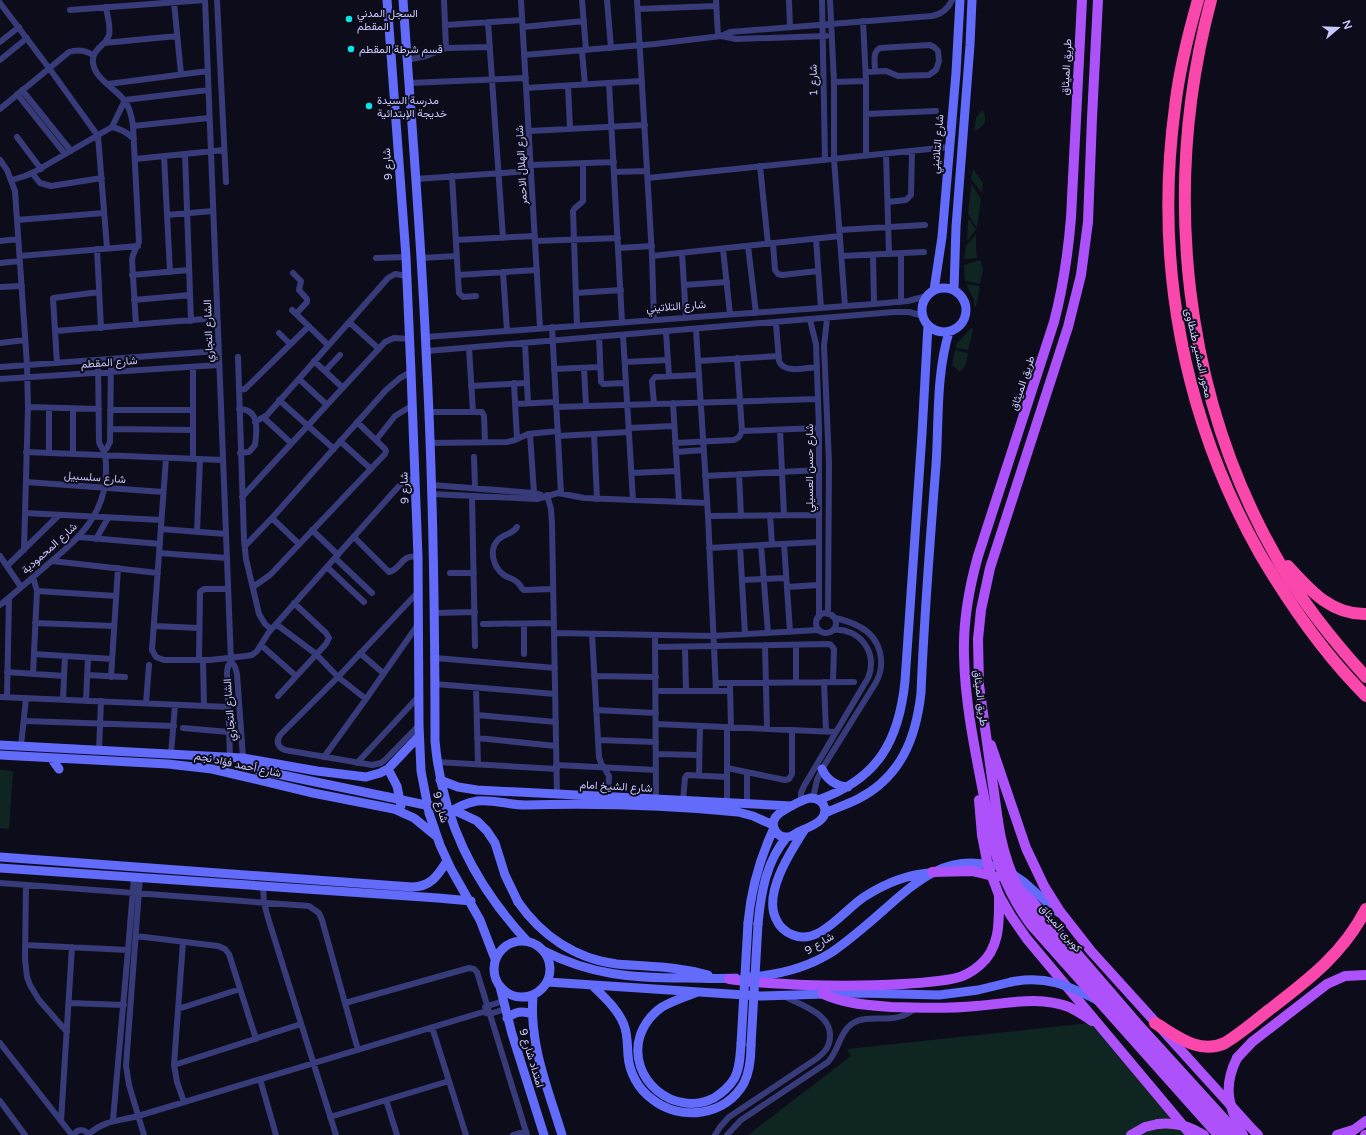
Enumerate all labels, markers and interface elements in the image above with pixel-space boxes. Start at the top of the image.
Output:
place label: السجل المدني المقطم [357,7,418,34]
north arrow [1318,8,1358,48]
marker: السجل المدني المقطم [344,14,354,24]
text: N [1339,19,1355,31]
street label: طريق الميثاق [1059,38,1074,96]
place label: قسم شرطة المقطم [359,43,443,57]
marker: قسم شرطة المقطم [346,44,356,54]
street label: شارع 1 [807,64,821,96]
place label: مدرسة السيدة خديجة الإبتدائية [377,94,447,120]
marker: مدرسة السيدة خديجة الإبتدائية [364,101,374,111]
street label: شارع التلاتيني [928,113,950,175]
street label: شارع الهلال الاحمر [513,125,531,206]
street label: شارع 9 [380,147,396,180]
street label: شارع التلاتيني [646,298,707,318]
street label: الشارع التجاري [201,299,219,363]
street label: محور المشير طنطاوى [1182,307,1215,399]
street label: شارع المقطم [80,354,138,372]
street label: طريق الميثاق [1008,354,1037,412]
street label: شارع حسن العسيلي [803,424,819,512]
street label: شارع سلسبيل [64,469,127,487]
street label: شارع 9 [397,471,413,504]
street label: شارع المحمودية [19,520,81,577]
street label: طريق الميثاق [971,669,990,727]
street label: الشارع التجاري [221,678,241,742]
street label: شارع أحمد فؤاد نجم [193,749,283,781]
street label: شارع الشيخ امام [579,778,653,796]
street label: شارع 9 [429,790,451,825]
street label: كوبرى الميثاق [1037,902,1085,955]
street label: شارع 9 [802,929,837,958]
street label: امتداد شارع 9 [515,1027,547,1089]

